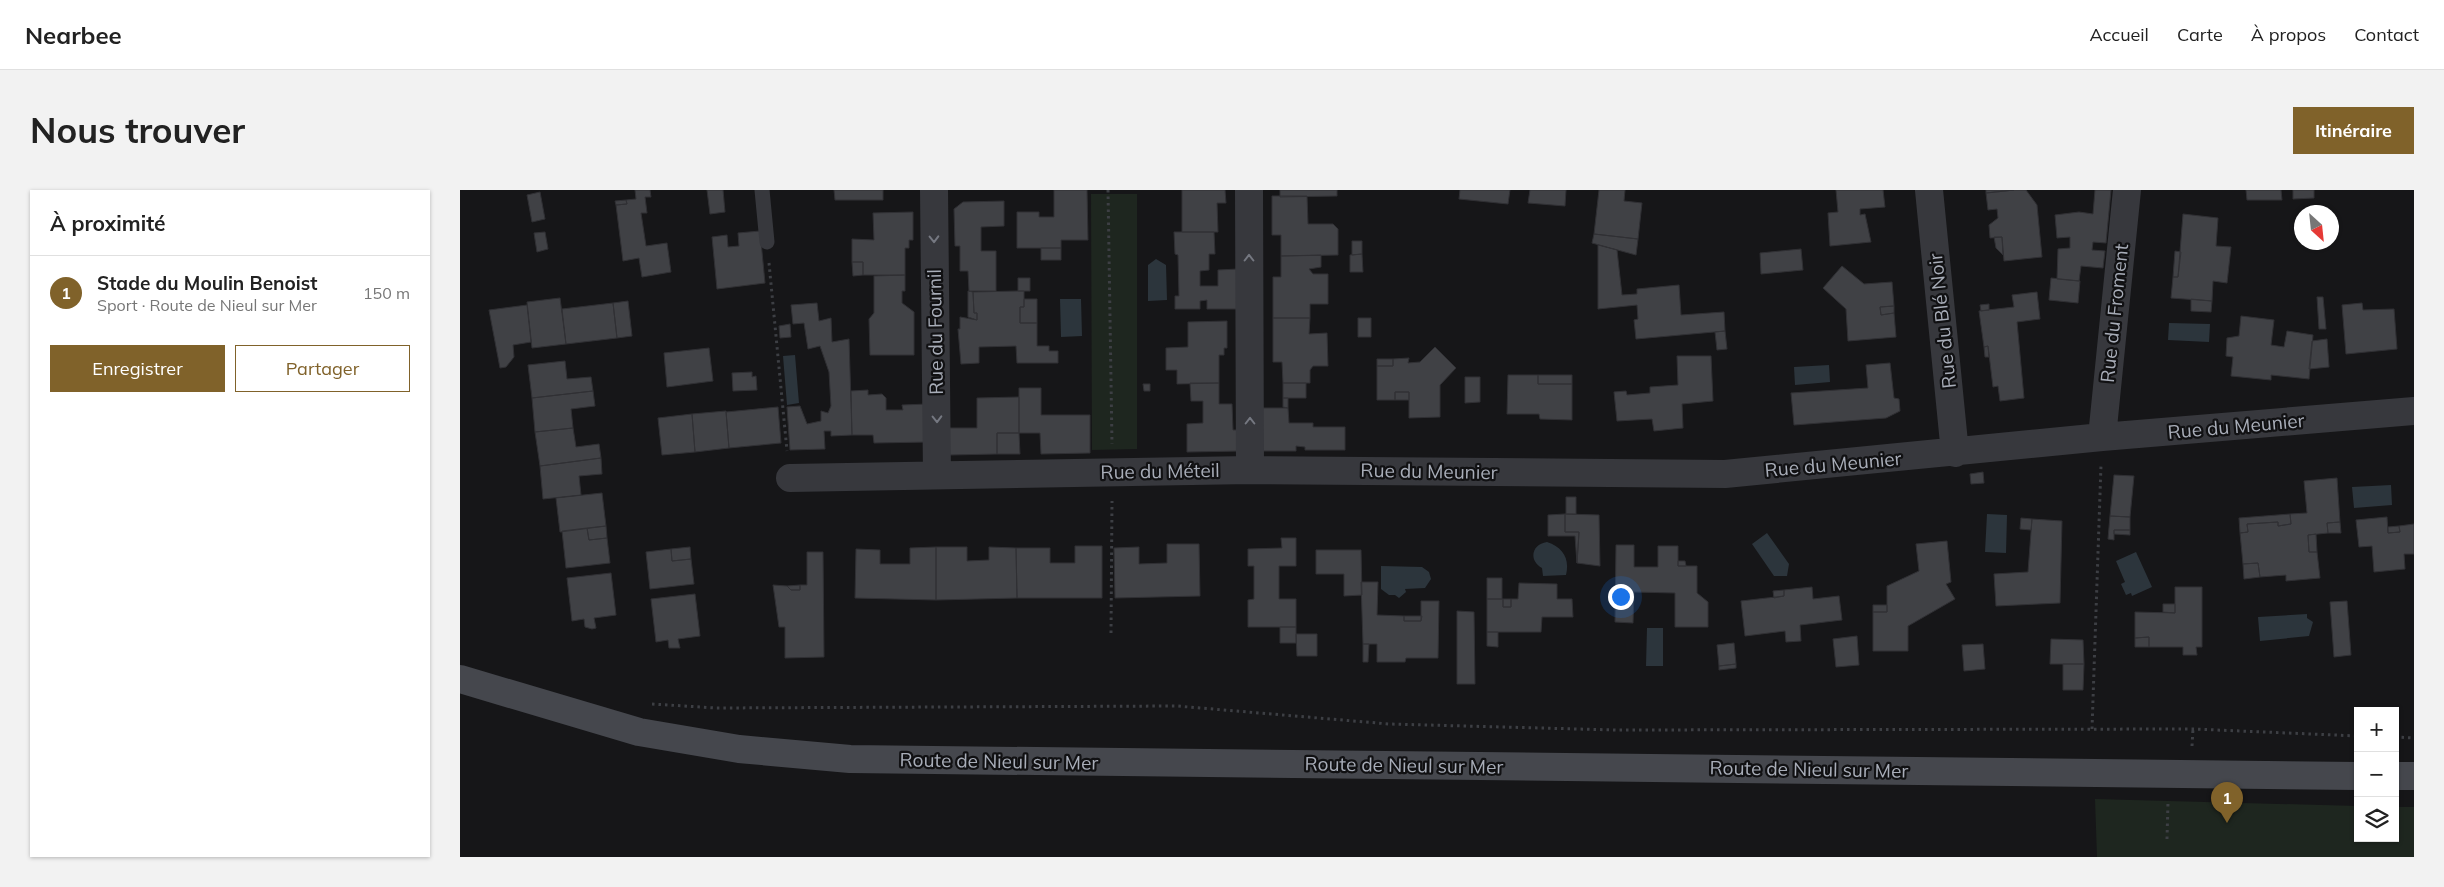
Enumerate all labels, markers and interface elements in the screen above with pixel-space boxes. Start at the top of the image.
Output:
text: Nearbee [25,20,122,50]
text: Accueil [2089,23,2149,46]
text: Carte [2177,23,2223,46]
text: À propos [2251,23,2326,46]
text: Contact [2354,23,2419,46]
button: Itinéraire [2293,107,2414,154]
text: Nous trouver [30,108,245,152]
north arrow [2294,205,2339,250]
text: À proximité [50,210,166,236]
one-way arrow [929,235,939,243]
street label: Rue du Froment [2095,242,2133,384]
street label: Rue du Blé Noir [1923,252,1961,390]
one-way arrow [1244,254,1254,262]
street label: Rue du Fournil [922,269,948,395]
text: Stade du Moulin Benoist [97,271,317,295]
text: 1 [61,283,71,303]
text: 150 m [363,283,410,303]
text: Sport · Route de Nieul sur Mer [97,295,317,315]
button: Enregistrer [50,345,225,392]
button: Partager [235,345,410,392]
street label: Rue du Meunier [2167,408,2305,444]
one-way arrow [931,415,942,423]
one-way arrow [1245,417,1255,424]
street label: Rue du Meunier [1764,446,1902,482]
street label: Rue du Méteil [1100,458,1220,484]
street label: Rue du Meunier [1360,458,1498,484]
your location [1608,584,1634,610]
map controls [2354,707,2399,842]
button: + [2354,707,2399,752]
street label: Route de Nieul sur Mer [900,747,1099,775]
street label: Route de Nieul sur Mer [1305,751,1504,779]
button: − [2354,752,2399,797]
street label: Route de Nieul sur Mer [1710,755,1909,783]
pin: 1 [2211,782,2243,823]
button: layers [2354,797,2399,842]

